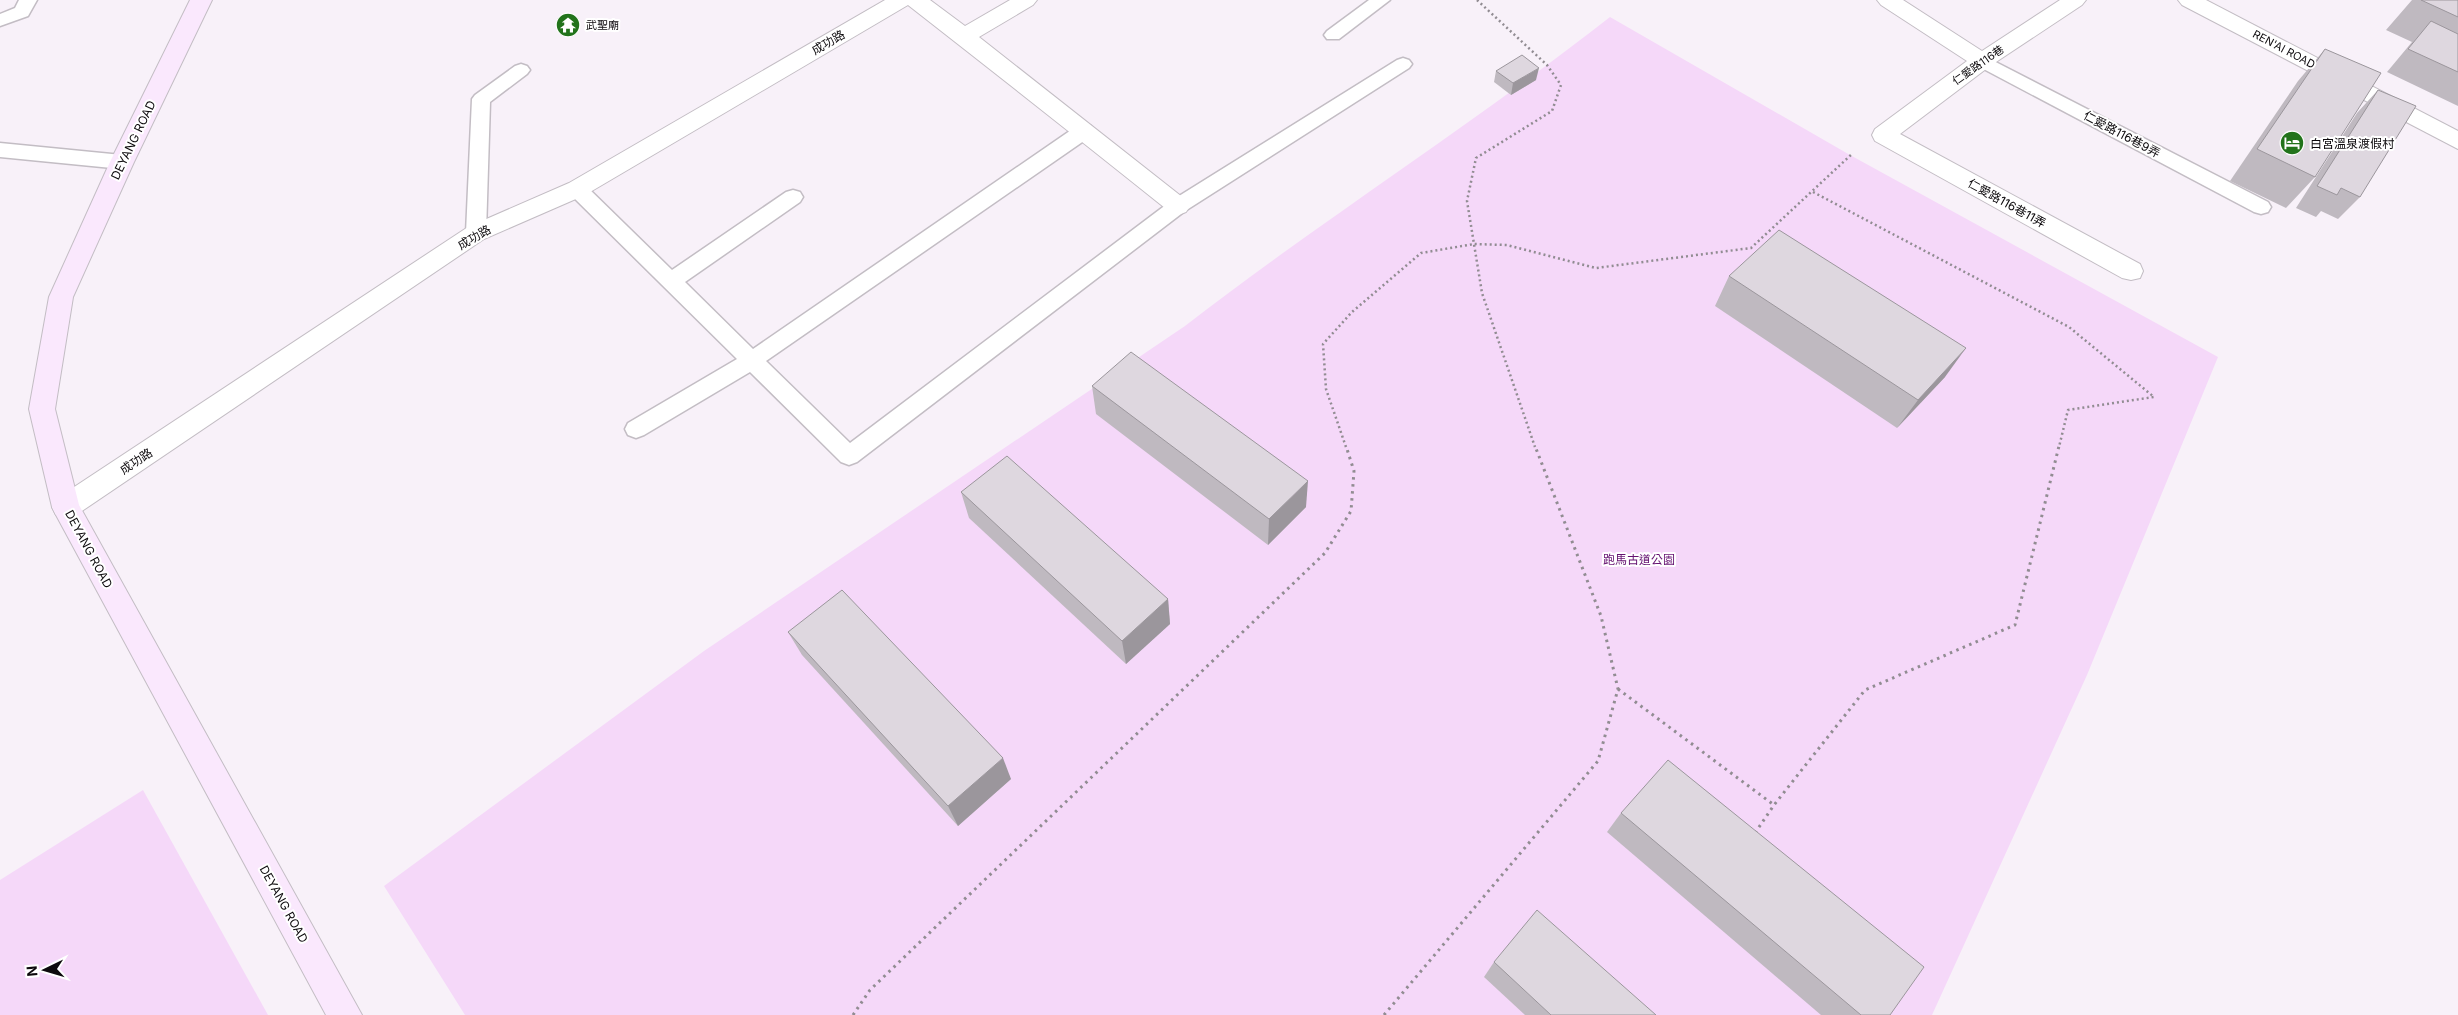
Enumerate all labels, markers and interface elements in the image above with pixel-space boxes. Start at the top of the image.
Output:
temple icon: 武聖廟 [555,12,581,38]
place label: 武聖廟 [586,18,619,32]
street label: 成功路 [809,27,847,57]
street label: REN'AI ROAD [2250,27,2318,71]
street label: 仁愛路116巷 [1949,42,2007,88]
street label: DEYANG ROAD [107,98,159,182]
street label: 仁愛路116巷9弄 [2081,108,2163,160]
hotel icon: 白宮溫泉渡假村 [2279,130,2305,156]
place label: 白宮溫泉渡假村 [2310,136,2395,151]
street label: 仁愛路116巷11弄 [1965,175,2049,231]
street label: 成功路 [455,222,493,252]
street label: 成功路 [117,445,155,477]
street label: DEYANG ROAD [62,507,116,591]
park label: 跑馬古道公園 [1603,552,1675,567]
street label: DEYANG ROAD [257,863,311,945]
north arrow [20,945,70,995]
text: N [23,965,40,977]

